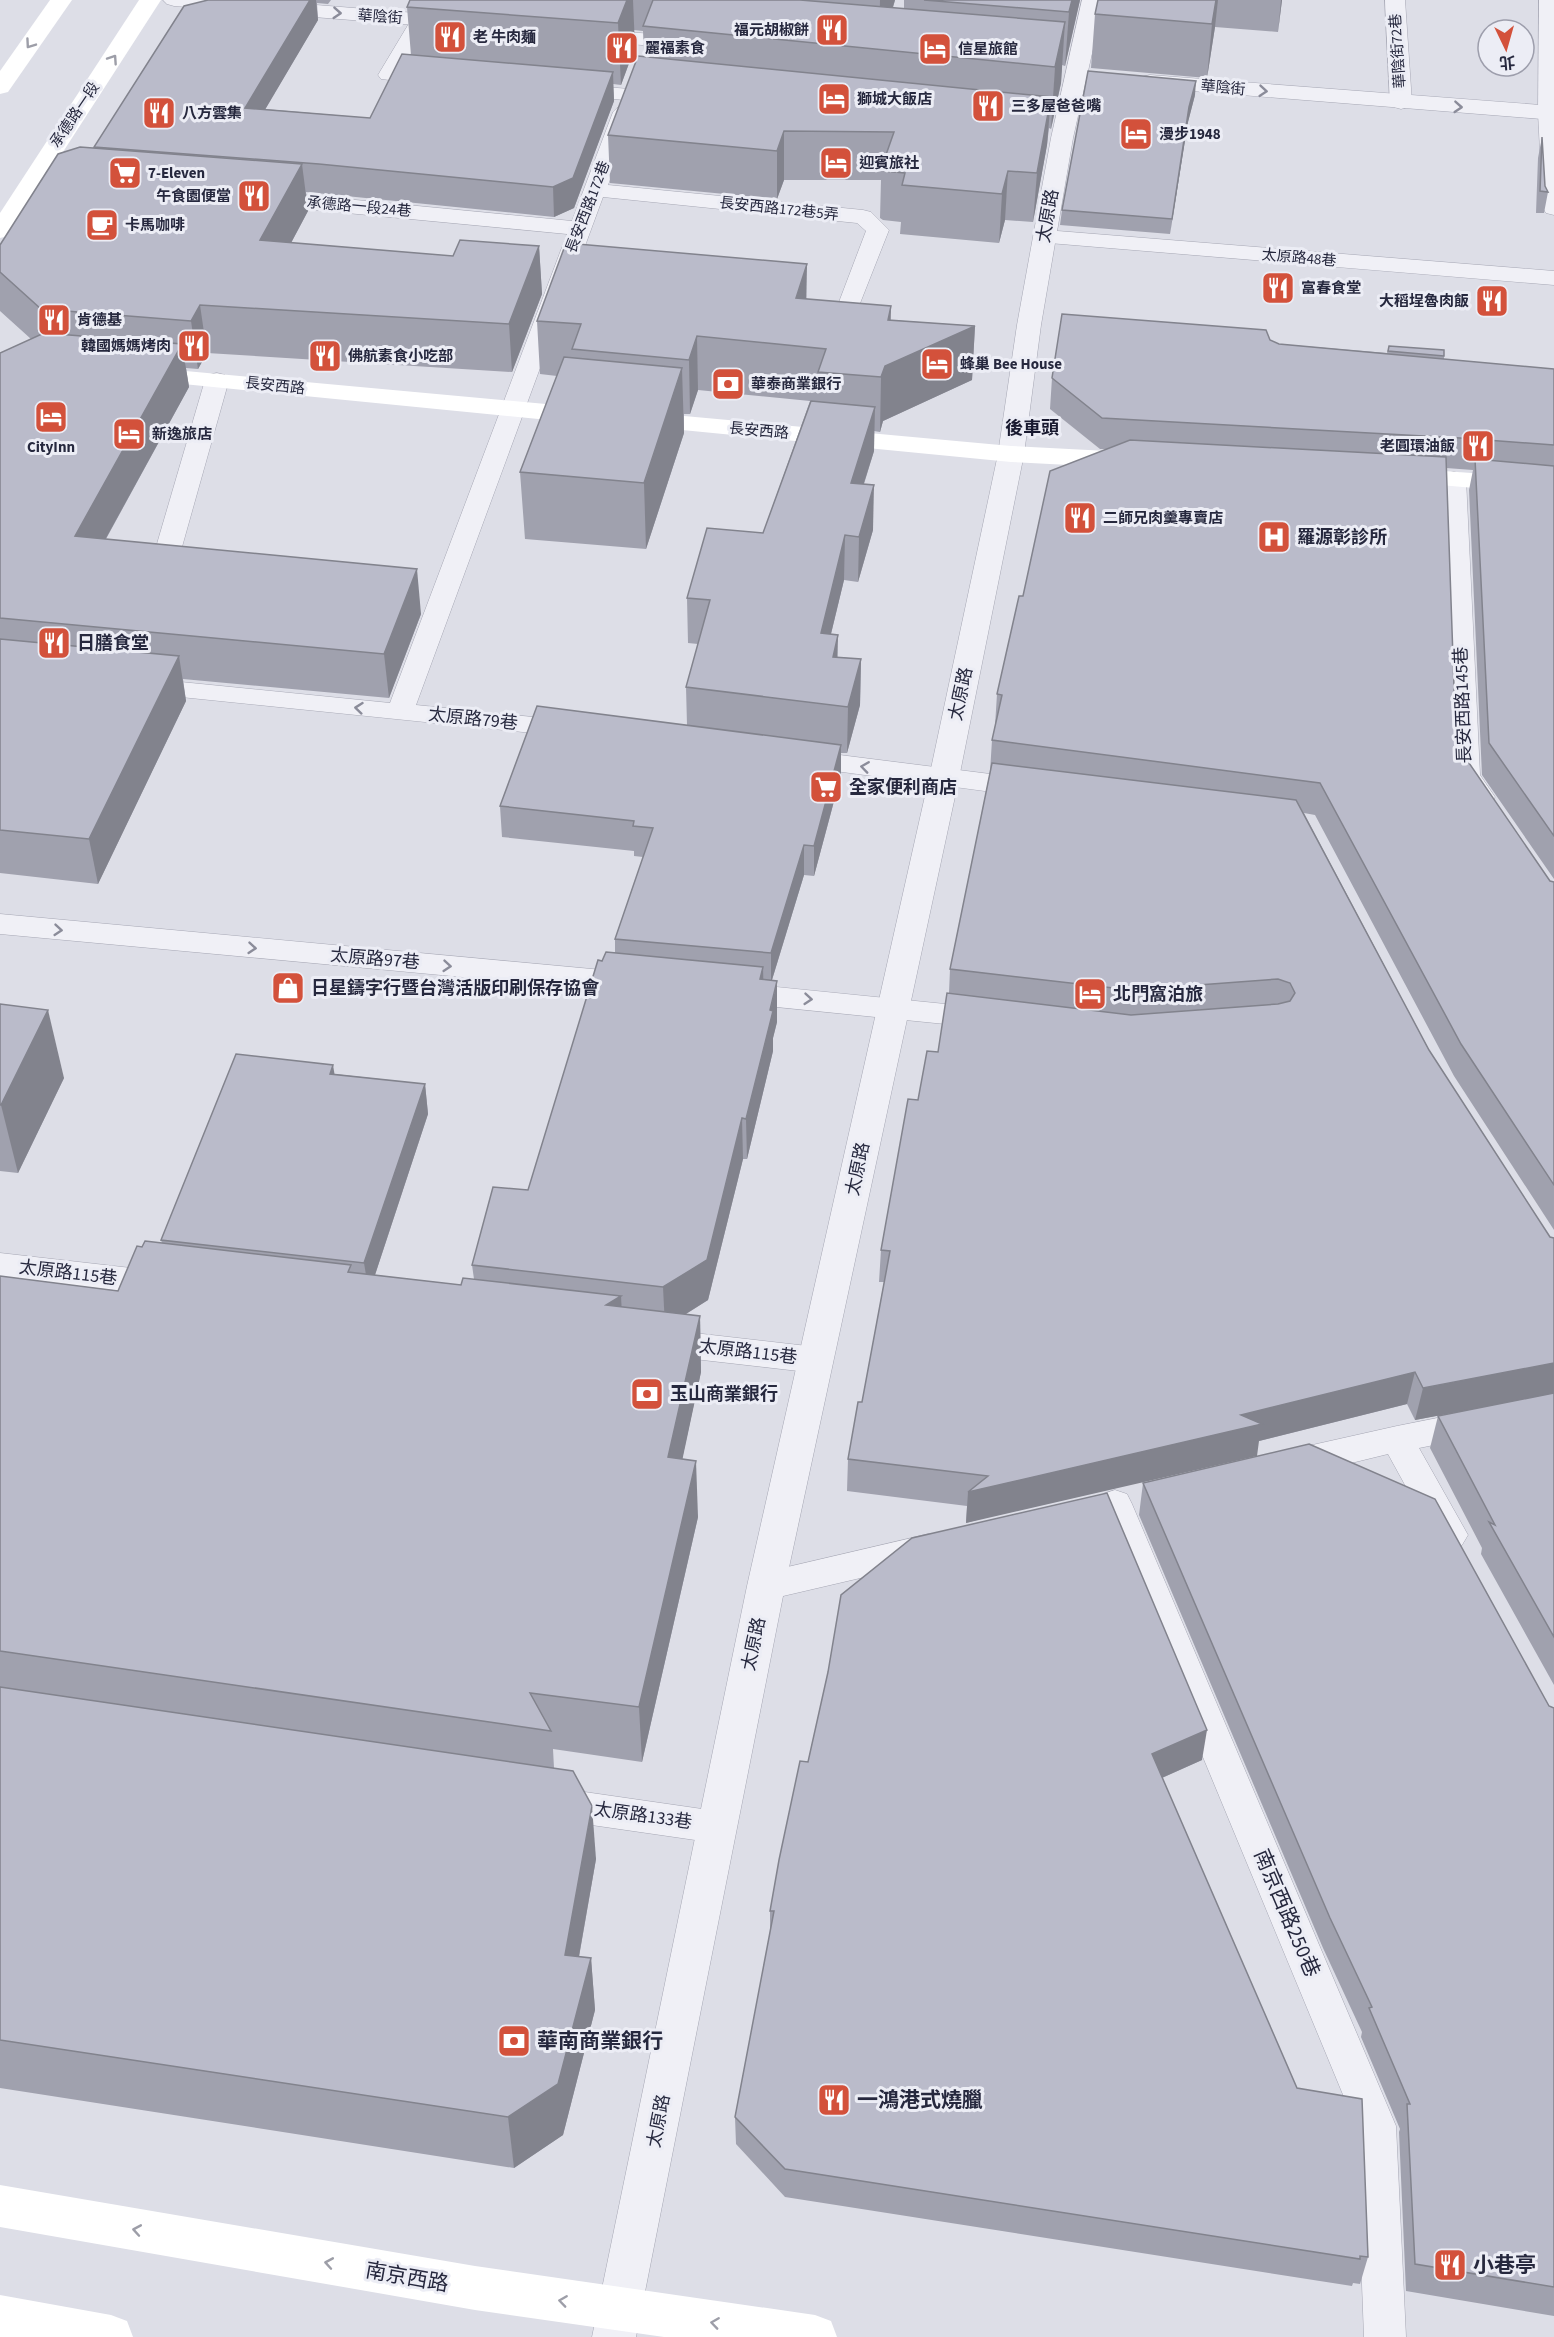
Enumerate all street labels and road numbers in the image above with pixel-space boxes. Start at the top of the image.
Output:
street label: 華陰街 [357,5,403,29]
street label: 華陰街72巷 [1385,13,1411,89]
street label: 華陰街 [1200,76,1246,100]
street label: 承德路一段 [45,78,105,152]
street label: 長安西路172巷 [561,158,615,256]
street label: 太原路 [1031,187,1065,245]
street label: 承德路一段24巷 [306,192,412,222]
street label: 長安西路172巷5弄 [718,192,840,226]
street label: 太原路48巷 [1261,244,1337,272]
street label: 長安西路 [244,372,306,400]
street label: 長安西路 [728,418,790,444]
street label: 長安西路145巷 [1448,646,1478,764]
street label: 太原路 [943,665,979,723]
street label: 太原路79巷 [427,702,519,736]
street label: 太原路97巷 [329,943,421,975]
street label: 太原路 [840,1140,876,1198]
street label: 太原路115巷 [17,1255,119,1291]
street label: 太原路115巷 [697,1334,799,1370]
street label: 太原路 [736,1615,772,1673]
street label: 太原路133巷 [592,1797,694,1835]
street label: 南京西路250巷 [1247,1844,1327,1982]
street label: 太原路 [642,2092,676,2150]
street label: 南京西路 [363,2255,451,2299]

